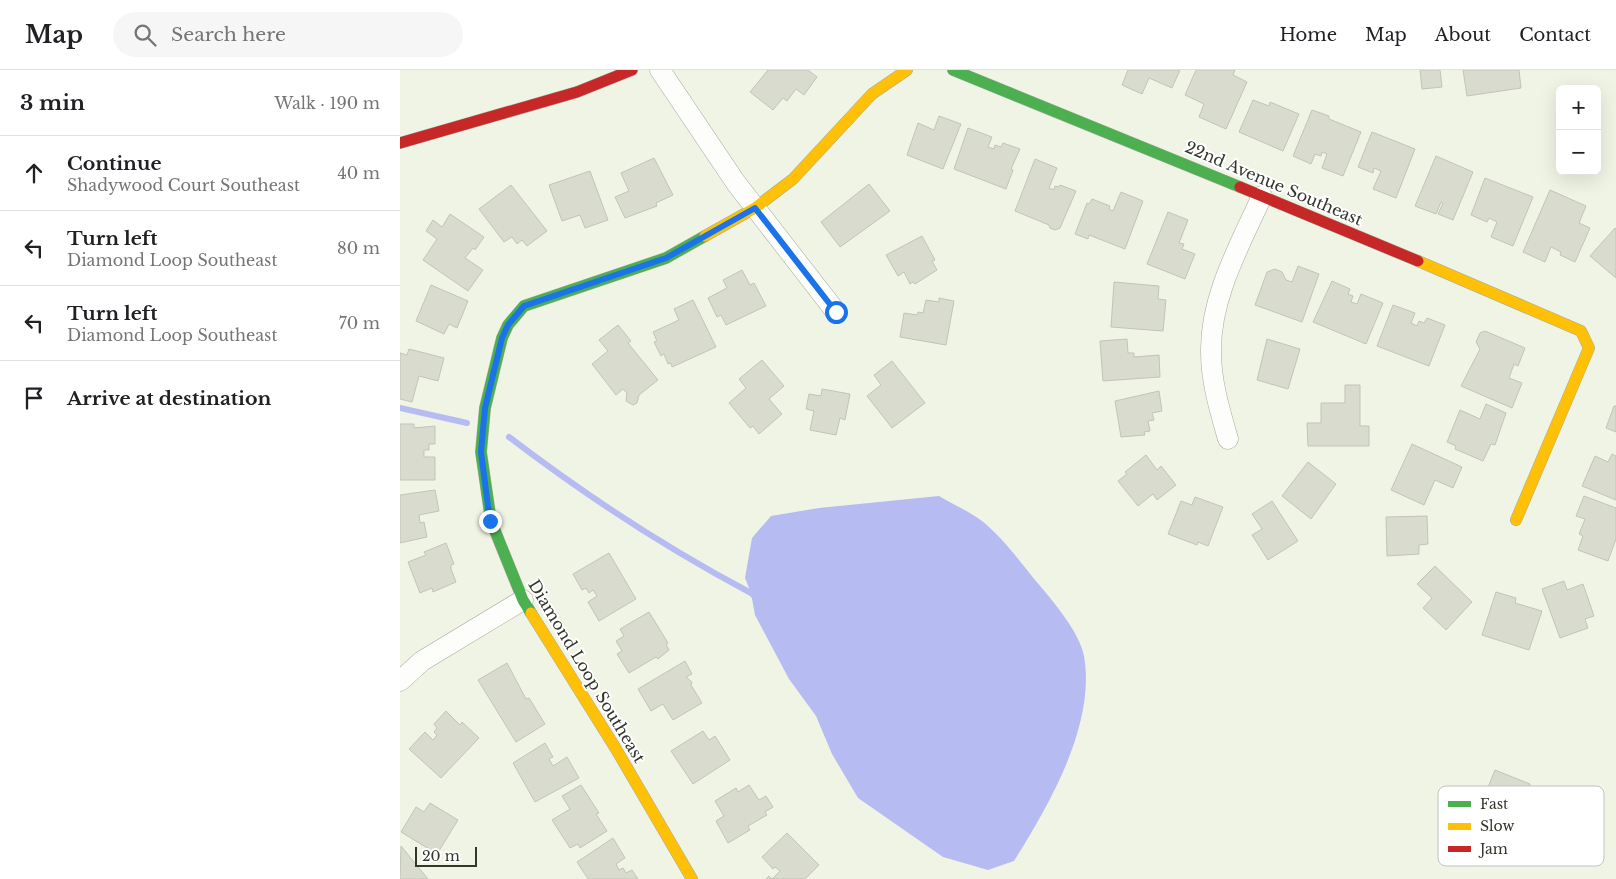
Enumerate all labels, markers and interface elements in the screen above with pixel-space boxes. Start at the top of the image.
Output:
search box [113,12,463,57]
text: Map [25,20,83,49]
icon: search [131,21,159,49]
text: Search here [171,23,286,46]
text: Home [1279,24,1337,46]
text: Map [1365,24,1407,46]
text: About [1435,24,1491,46]
text: Contact [1519,24,1591,46]
map controls [1556,85,1601,175]
button: + [1556,85,1601,130]
text: 3 min [20,90,85,116]
text: Walk · 190 m [275,93,380,113]
button: − [1556,130,1601,175]
street label: 22nd Avenue Southeast [1182,136,1366,230]
text: Continue [67,152,162,175]
icon: ahead [20,159,48,187]
text: 40 m [337,163,380,183]
text: Shadywood Court Southeast [67,175,300,195]
text: Turn left [67,227,158,250]
icon: left [20,234,48,262]
text: 80 m [337,238,380,258]
text: Diamond Loop Southeast [67,250,277,270]
route start [825,301,848,324]
text: Turn left [67,302,158,325]
icon: left [20,309,48,337]
text: 70 m [339,313,380,333]
text: Diamond Loop Southeast [67,325,277,345]
icon: arrive [20,384,48,412]
text: Arrive at destination [67,387,271,410]
route end [479,510,502,533]
street label: Diamond Loop Southeast [524,576,650,766]
legend [1438,786,1604,866]
text: Fast [1480,795,1509,813]
text: Slow [1480,817,1514,835]
text: Jam [1478,840,1508,858]
scale bar [415,844,478,867]
text: 20 m [422,847,460,865]

